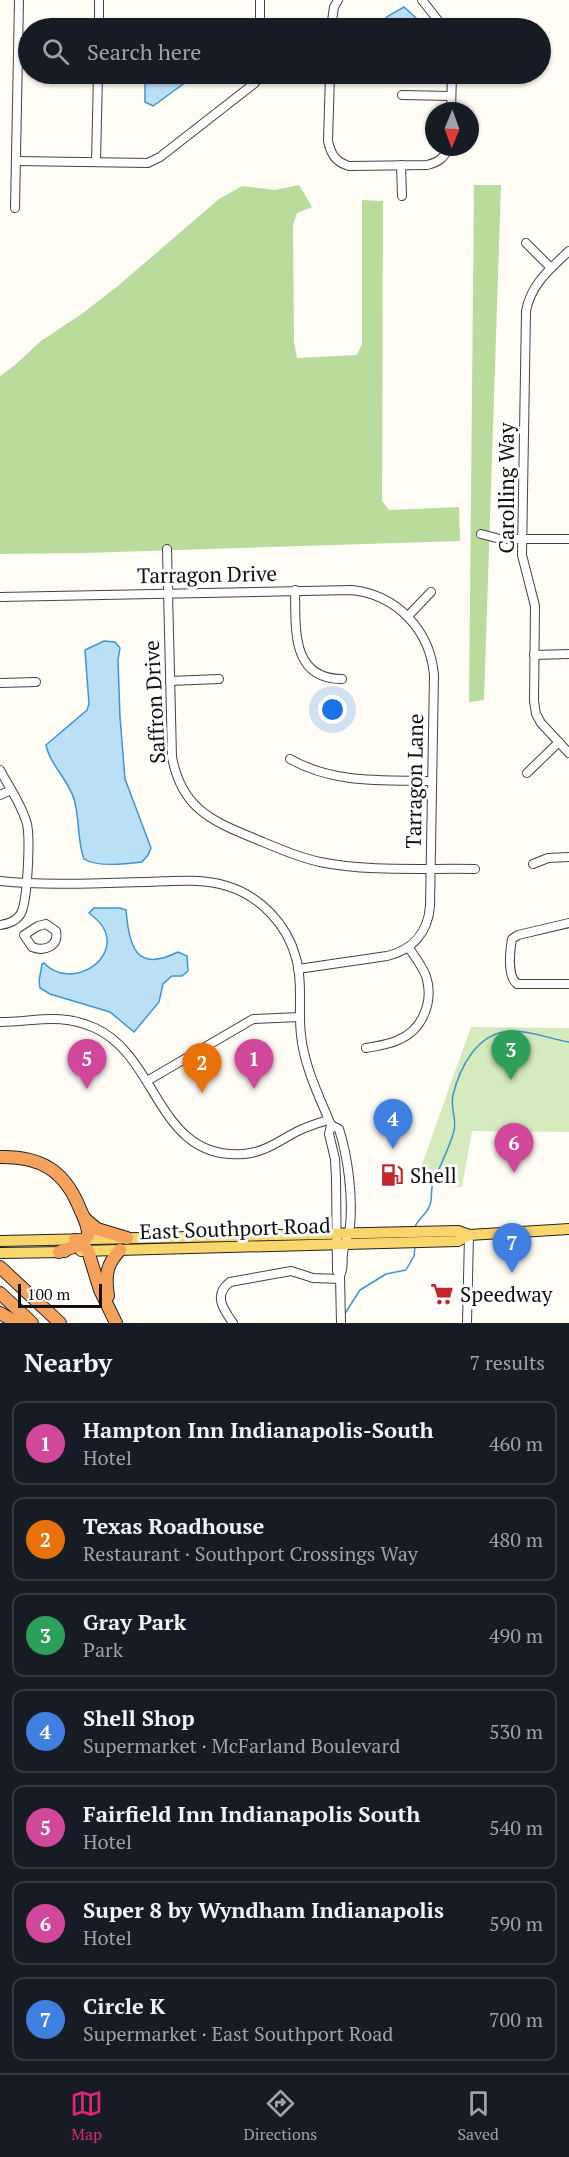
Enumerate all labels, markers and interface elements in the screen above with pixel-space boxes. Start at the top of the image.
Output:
search box [18,18,551,84]
icon: search [39,35,72,68]
text: Search here [87,37,201,66]
north arrow [425,102,479,156]
street label: Carolling Way [492,422,520,553]
street label: Tarragon Drive [137,559,277,589]
street label: Saffron Drive [137,640,171,764]
your location [318,695,347,724]
street label: Tarragon Lane [399,713,429,849]
pin: 3 [492,1030,530,1080]
pin: 5 [68,1040,106,1089]
pin: 1 [234,1040,274,1089]
pin: 2 [182,1044,222,1093]
pin: 4 [374,1100,412,1149]
pin: 6 [494,1124,534,1173]
place label: Shell [410,1161,457,1189]
fuel station icon: Shell [379,1162,405,1188]
street label: East Southport Road [139,1211,331,1245]
pin: 7 [492,1224,532,1273]
place label: Speedway [460,1280,553,1308]
scale bar [18,1281,102,1308]
supermarket icon: Speedway [429,1281,455,1307]
text: 100 m [27,1283,70,1305]
text: Nearby [24,1345,112,1379]
text: 7 results [470,1349,545,1376]
text: Hampton Inn Indianapolis-South [83,1415,434,1444]
text: 1 [40,1430,51,1457]
text: 460 m [489,1430,543,1457]
text: Hotel [83,1444,132,1471]
text: Texas Roadhouse [83,1511,264,1540]
text: 2 [40,1526,51,1553]
text: 480 m [489,1526,543,1553]
text: Restaurant · Southport Crossings Way [83,1540,418,1567]
text: Gray Park [83,1607,186,1636]
text: 3 [40,1622,51,1649]
text: 490 m [489,1622,543,1649]
text: Park [83,1636,123,1663]
text: Shell Shop [83,1703,195,1732]
text: 4 [40,1718,51,1745]
text: 530 m [489,1718,543,1745]
text: Supermarket · McFarland Boulevard [83,1732,400,1759]
text: Fairfield Inn Indianapolis South [83,1799,420,1828]
text: 5 [40,1814,51,1841]
text: 540 m [489,1814,543,1841]
text: Hotel [83,1828,132,1855]
text: Super 8 by Wyndham Indianapolis [83,1895,444,1924]
text: 6 [40,1910,51,1937]
text: 590 m [489,1910,543,1937]
text: Hotel [83,1924,132,1951]
text: Circle K [83,1991,165,2020]
text: 7 [40,2006,51,2033]
text: 700 m [489,2006,543,2033]
text: Supermarket · East Southport Road [83,2020,393,2047]
tab: Map [70,2087,103,2145]
tab: Directions [243,2087,317,2145]
tab: Saved [457,2087,499,2145]

